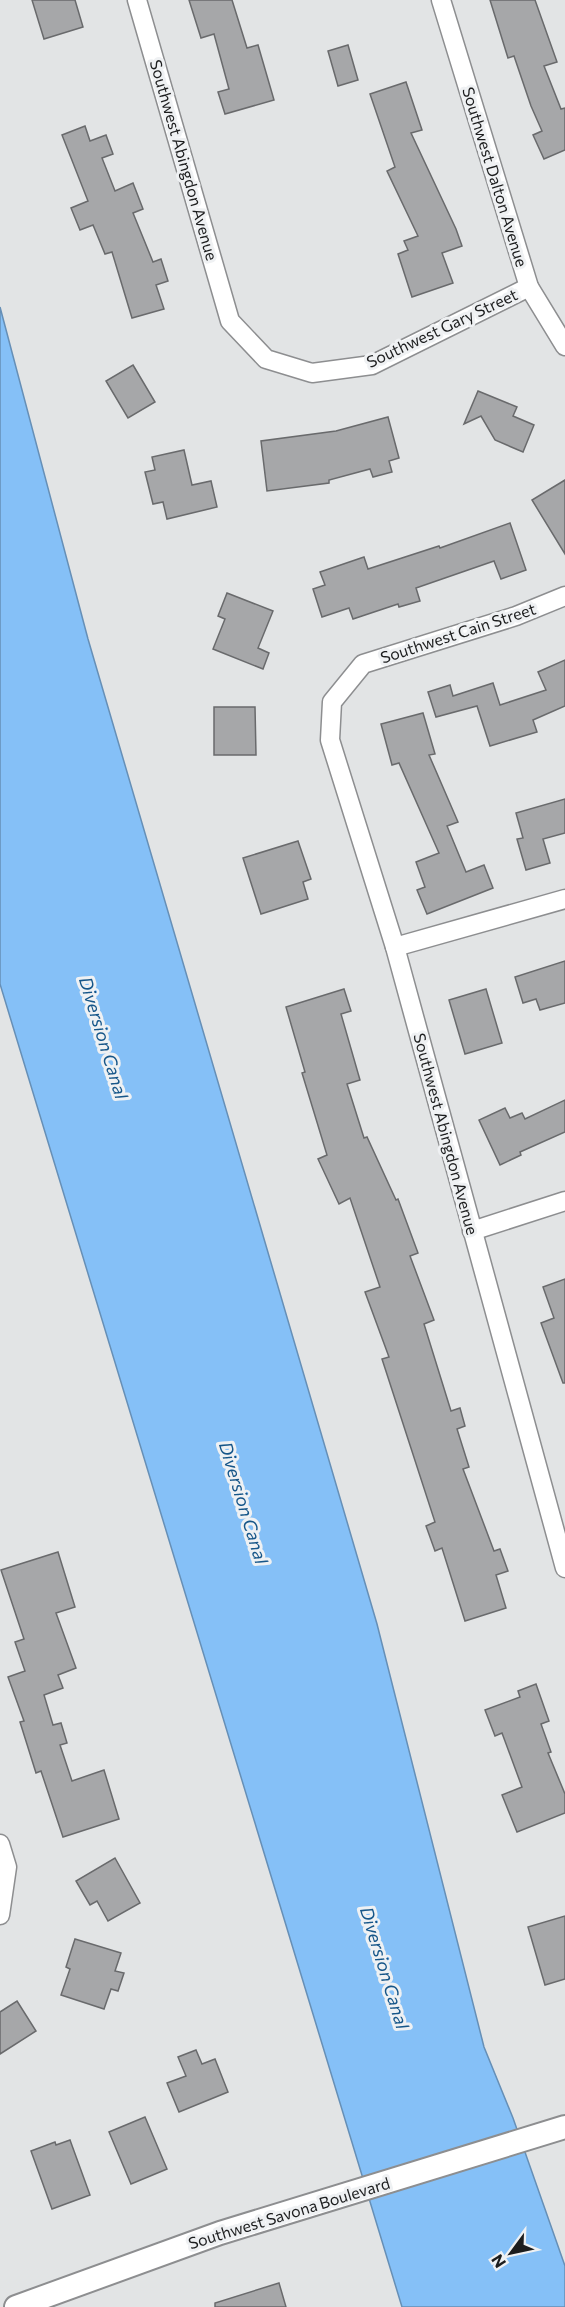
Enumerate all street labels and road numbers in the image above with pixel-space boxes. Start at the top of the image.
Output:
street label: Southwest Abingdon Avenue [147,57,222,262]
street label: Southwest Dalton Avenue [459,85,532,269]
street label: Southwest Gary Street [363,284,521,371]
street label: Southwest Cain Street [378,598,538,667]
street label: Southwest Abingdon Avenue [410,1031,483,1237]
street label: Southwest Savona Boulevard [186,2173,392,2252]

